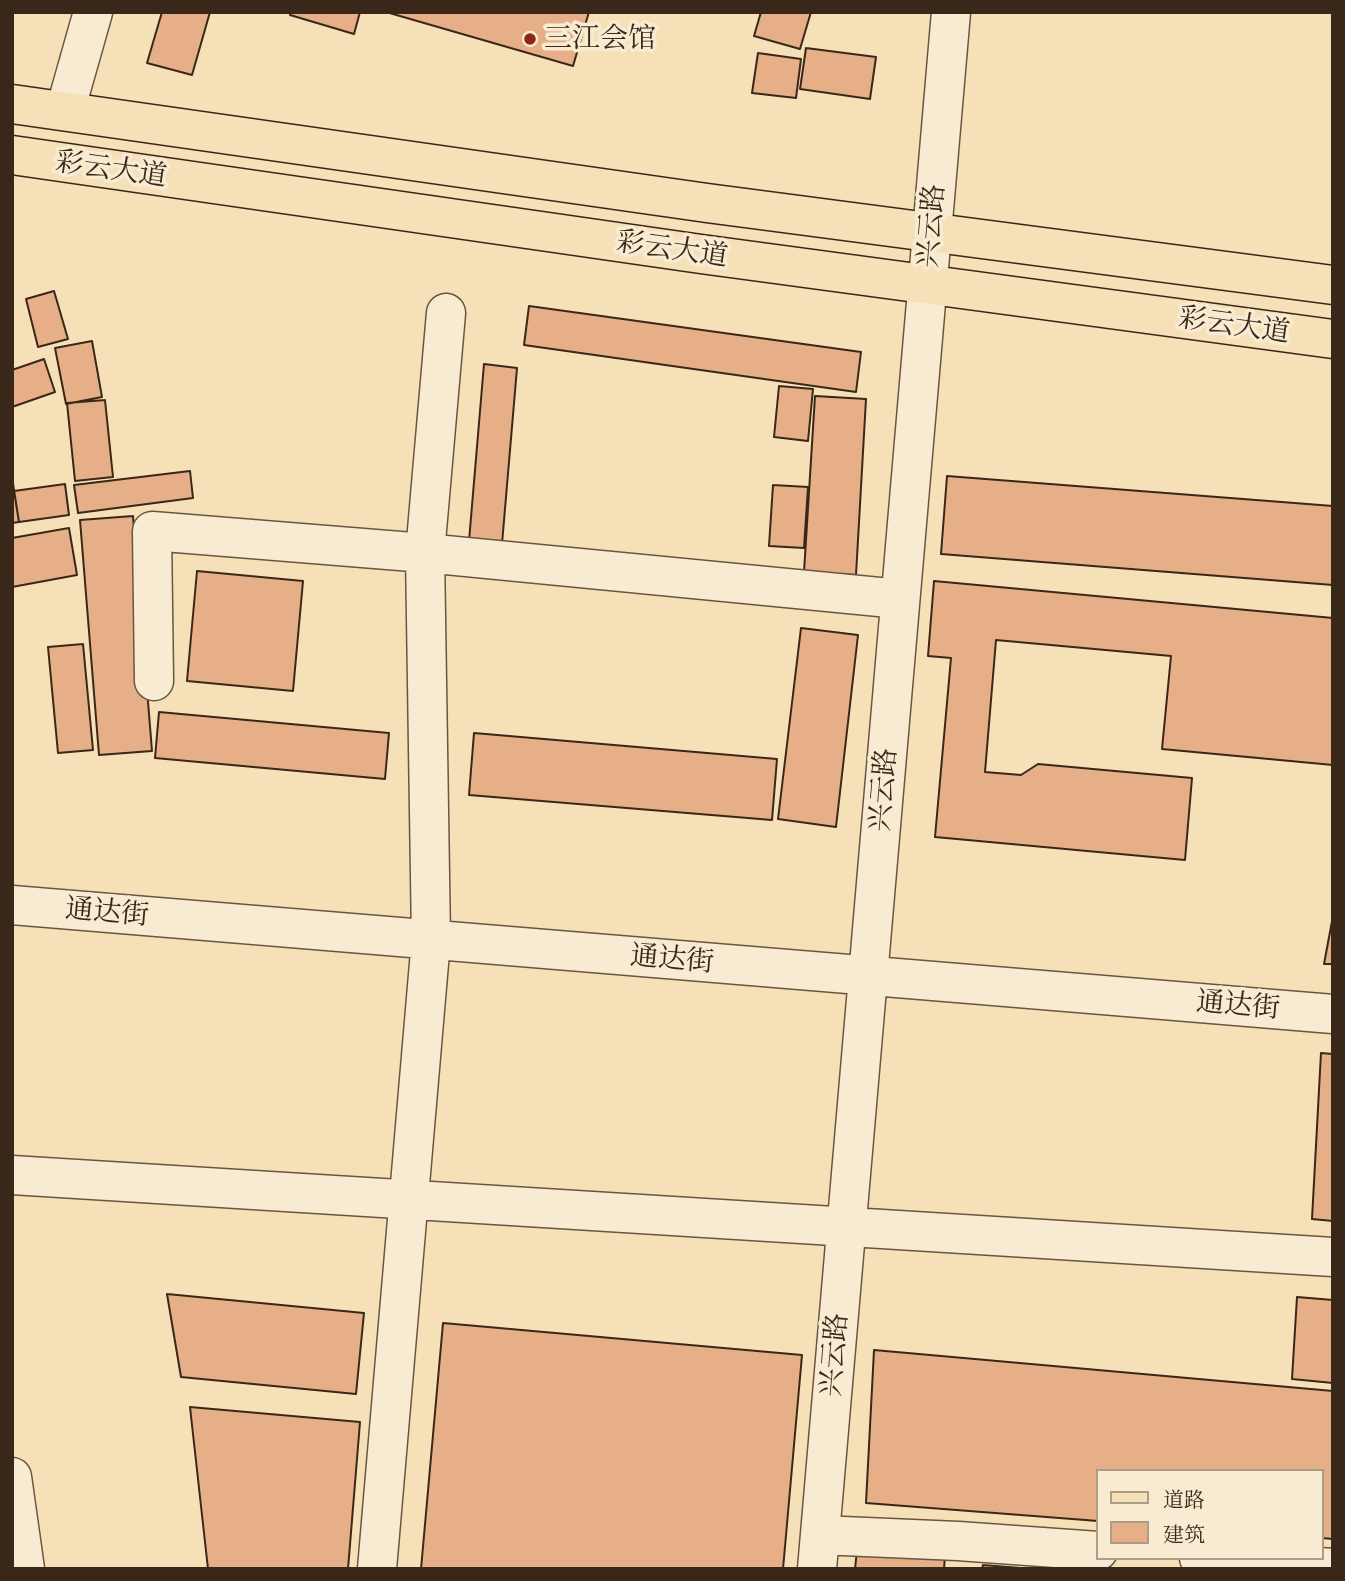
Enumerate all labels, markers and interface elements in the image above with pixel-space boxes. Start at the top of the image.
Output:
place label: 三江会馆 [544,22,656,56]
marker: 三江会馆 [522,31,538,47]
street label: 彩云大道 [53,146,169,194]
street label: 兴云路 [912,183,952,269]
street label: 彩云大道 [614,226,730,274]
street label: 彩云大道 [1176,302,1292,350]
street label: 兴云路 [864,747,904,833]
street label: 通达街 [64,893,150,933]
street label: 通达街 [629,940,715,980]
street label: 通达街 [1195,986,1281,1026]
street label: 兴云路 [815,1312,855,1398]
legend [1096,1469,1324,1560]
text: 道路 [1163,1486,1205,1513]
text: 建筑 [1163,1521,1205,1548]

